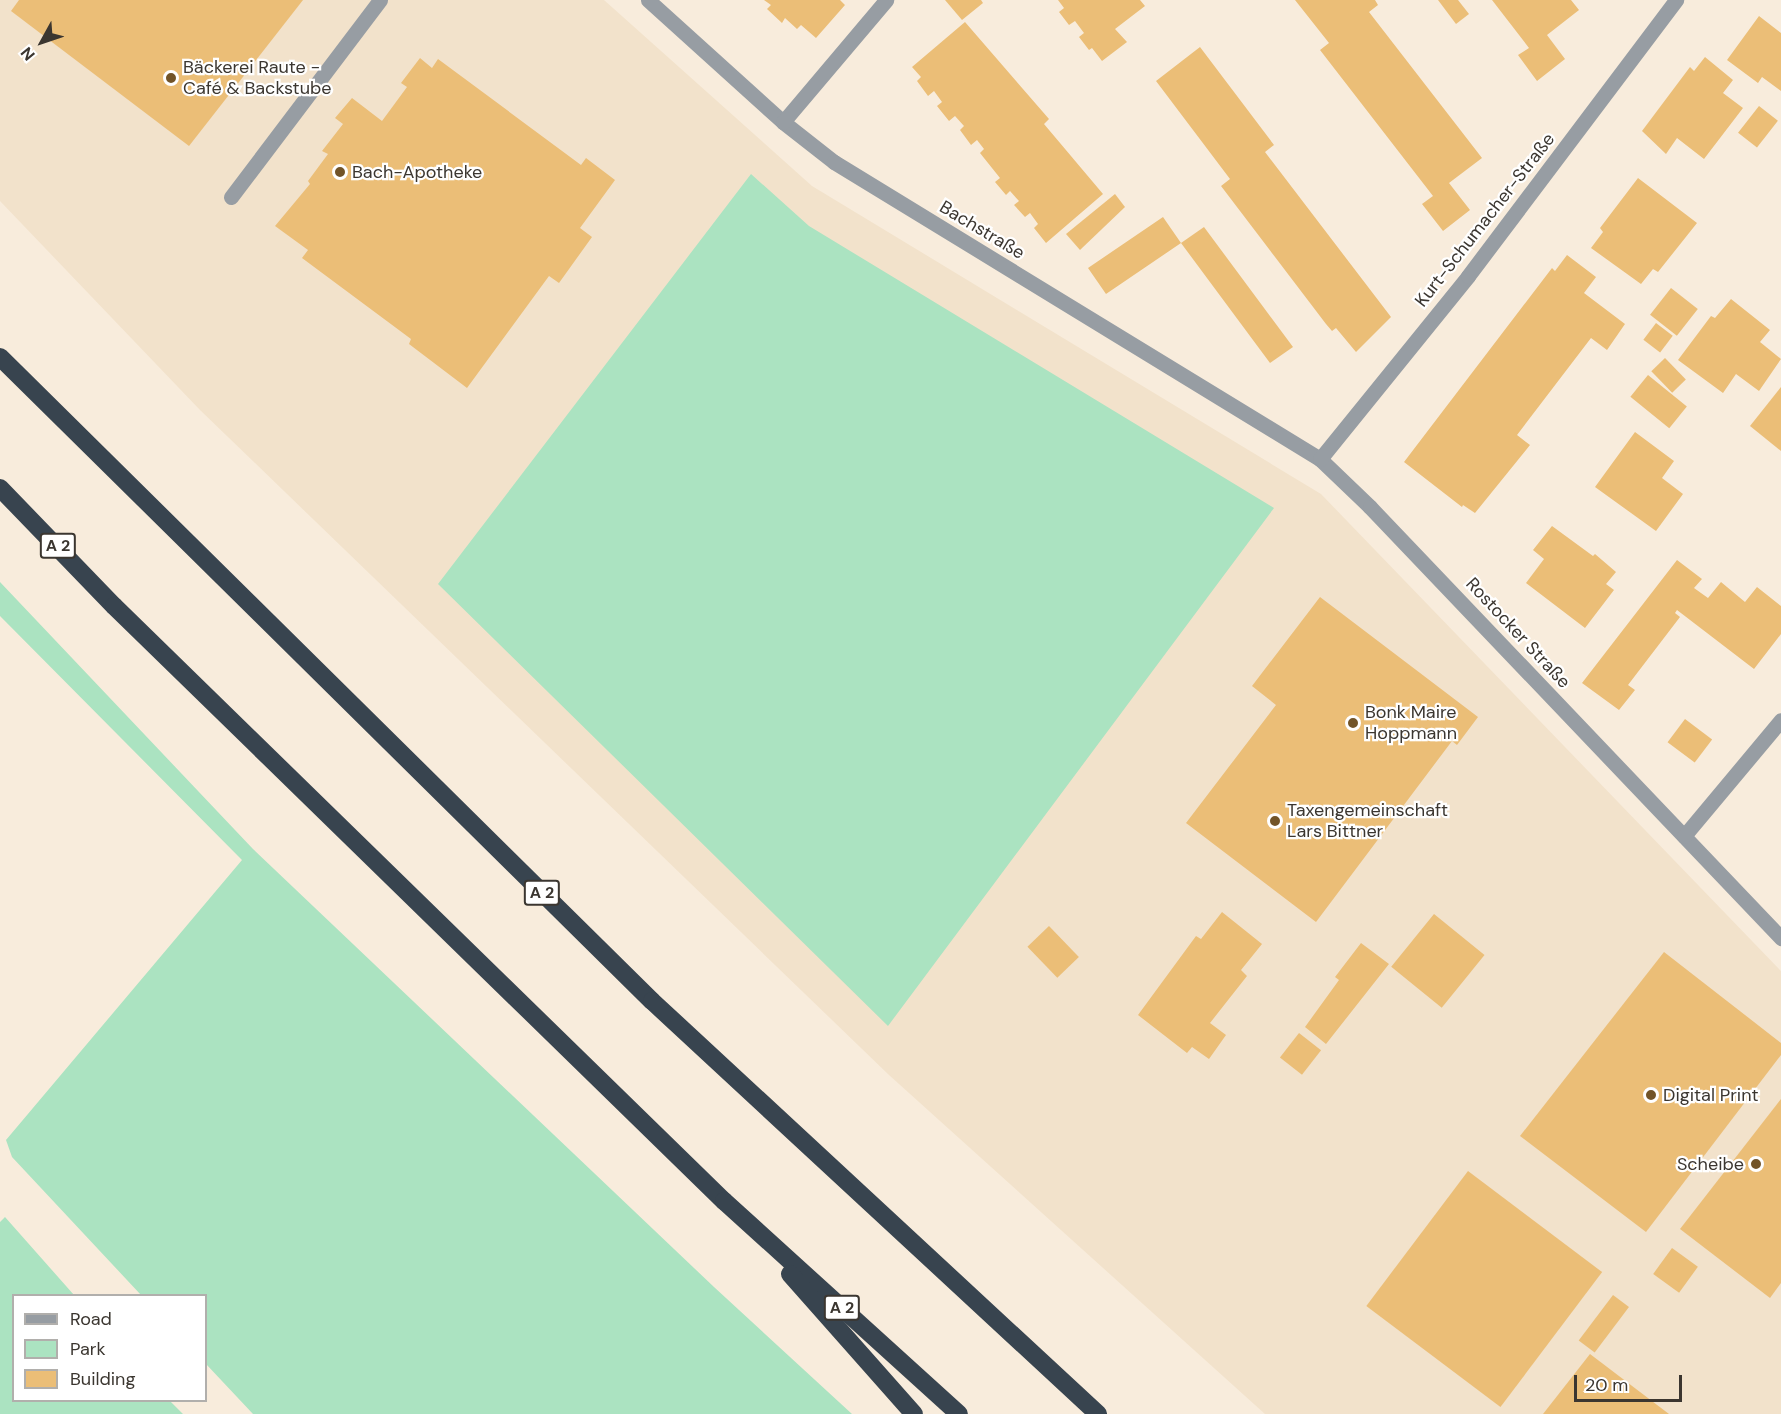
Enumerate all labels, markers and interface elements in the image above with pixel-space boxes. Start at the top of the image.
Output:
north arrow [12,12,72,72]
text: N [16,43,40,65]
place label: Bäckerei Raute - Café & Backstube [183,57,331,100]
marker: Bäckerei Raute - Café & Backstube [164,71,178,85]
street label: Kurt-Schumacher-Straße [1411,129,1559,311]
place label: Bach-Apotheke [352,161,482,183]
marker: Bach-Apotheke [333,165,347,179]
street label: Bachstraße [936,196,1028,264]
road number: A 2 [38,533,78,559]
street label: Rostocker Straße [1461,573,1575,693]
place label: Bonk Maire Hoppmann [1365,702,1457,744]
marker: Bonk Maire Hoppmann [1346,716,1360,730]
place label: Taxengemeinschaft Lars Bittner [1287,800,1448,842]
marker: Taxengemeinschaft Lars Bittner [1268,814,1282,828]
road number: A 2 [522,880,562,906]
place label: Digital Print [1663,1084,1759,1106]
marker: Digital Print [1644,1088,1658,1102]
place label: Scheibe [1677,1153,1744,1175]
marker: Scheibe [1749,1157,1763,1171]
legend [12,1294,207,1402]
road number: A 2 [822,1295,862,1321]
text: Road [70,1307,112,1331]
text: Park [70,1337,106,1361]
scale bar [1577,1363,1685,1401]
text: Building [70,1367,135,1391]
text: 20 m [1585,1373,1628,1397]

